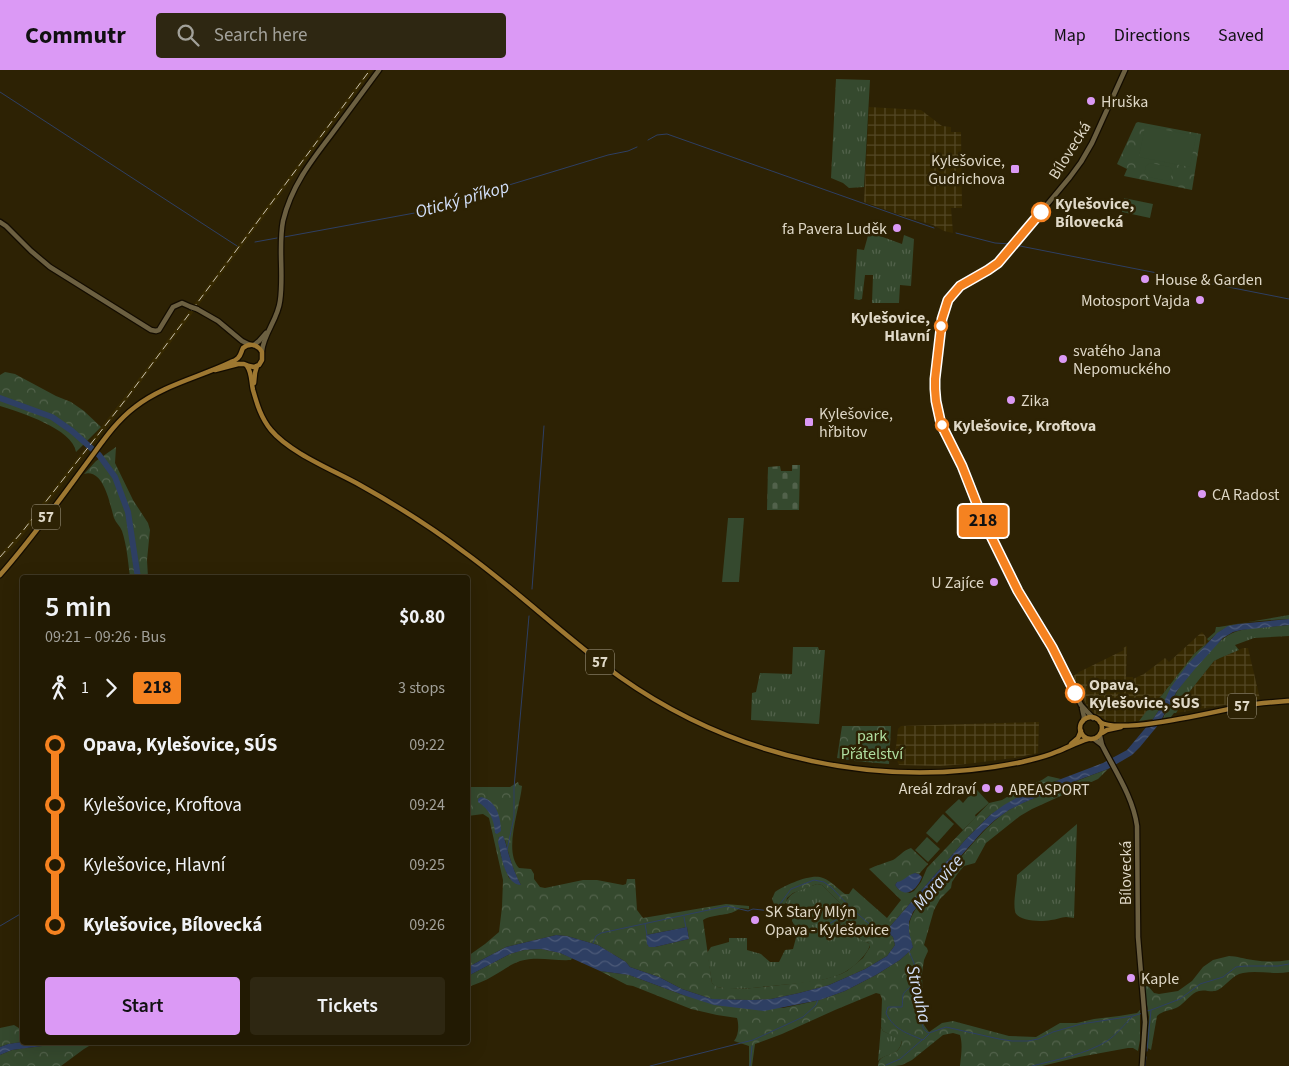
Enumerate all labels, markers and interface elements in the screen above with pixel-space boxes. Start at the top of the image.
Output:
search box [156,13,506,58]
text: Commutr [25,18,126,53]
icon: search [174,21,202,49]
text: Search here [214,22,308,49]
text: Map [1054,23,1086,48]
text: Directions [1114,23,1190,48]
text: Saved [1218,23,1264,48]
place label: Hruška [1101,91,1148,113]
marker: Hruška [1085,95,1097,107]
street label: Bílovecká [1043,117,1096,184]
place label: Kylešovice, Gudrichova [928,150,1005,190]
marker: Kylešovice, Gudrichova [1009,163,1021,175]
water label: Otický příkop [412,174,512,225]
place label: Kylešovice, Bílovecká [1055,193,1134,233]
marker: Kylešovice, Bílovecká [1031,202,1051,222]
place label: fa Pavera Luděk [782,218,887,240]
marker: fa Pavera Luděk [891,222,903,234]
place label: House & Garden [1155,269,1263,291]
marker: House & Garden [1139,273,1151,285]
place label: Motosport Vajda [1081,290,1190,312]
marker: Motosport Vajda [1194,294,1206,306]
place label: Kylešovice, Hlavní [851,307,932,347]
marker: Kylešovice, Hlavní [934,319,948,333]
place label: svatého Jana Nepomuckého [1073,340,1171,380]
marker: svatého Jana Nepomuckého [1057,353,1069,365]
place label: Zika [1021,390,1049,412]
marker: Zika [1005,394,1017,406]
place label: Kylešovice, hřbitov [819,403,893,443]
place label: Kylešovice, Kroftova [953,415,1096,437]
marker: Kylešovice, hřbitov [803,416,815,428]
marker: Kylešovice, Kroftova [935,418,949,432]
place label: CA Radost [1212,484,1280,506]
marker: CA Radost [1196,488,1208,500]
road number: 57 [32,504,60,530]
line badge: 218 [954,505,1012,537]
text: 218 [969,508,997,533]
place label: U Zajíce [931,572,984,594]
marker: U Zajíce [988,576,1000,588]
text: 5 min [45,587,112,627]
text: $0.80 [399,604,445,631]
text: 09:21 – 09:26 · Bus [45,626,166,648]
road number: 57 [586,650,614,674]
icon: walk [45,674,73,702]
icon: forward [97,674,125,702]
place label: Opava, Kylešovice, SÚS [1089,674,1200,714]
text: 218 [143,675,171,700]
text: 1 [81,677,89,699]
text: 3 stops [398,677,445,699]
marker: Opava, Kylešovice, SÚS [1065,683,1085,703]
road number: 57 [1228,694,1256,718]
park label: park Přátelství [841,725,904,765]
text: Opava, Kylešovice, SÚS [83,732,277,759]
text: 09:22 [409,734,445,756]
place label: Areál zdraví [899,778,977,800]
place label: AREASPORT [1009,779,1090,801]
marker: Areál zdraví [980,782,992,794]
marker: AREASPORT [993,783,1005,795]
text: Kylešovice, Kroftova [83,792,242,819]
text: 09:24 [409,794,445,816]
street label: Bílovecká [1115,841,1137,905]
water label: Moravice [907,849,970,915]
text: Kylešovice, Hlavní [83,852,225,879]
text: 09:25 [409,854,445,876]
place label: SK Starý Mlýn Opava - Kylešovice [765,901,889,941]
text: Kylešovice, Bílovecká [83,912,262,939]
text: 09:26 [409,914,445,936]
marker: SK Starý Mlýn Opava - Kylešovice [749,914,761,926]
water label: Strouha [900,963,937,1026]
place label: Kaple [1141,968,1179,990]
marker: Kaple [1125,972,1137,984]
button: Start [45,977,240,1035]
button: Tickets [250,977,445,1035]

